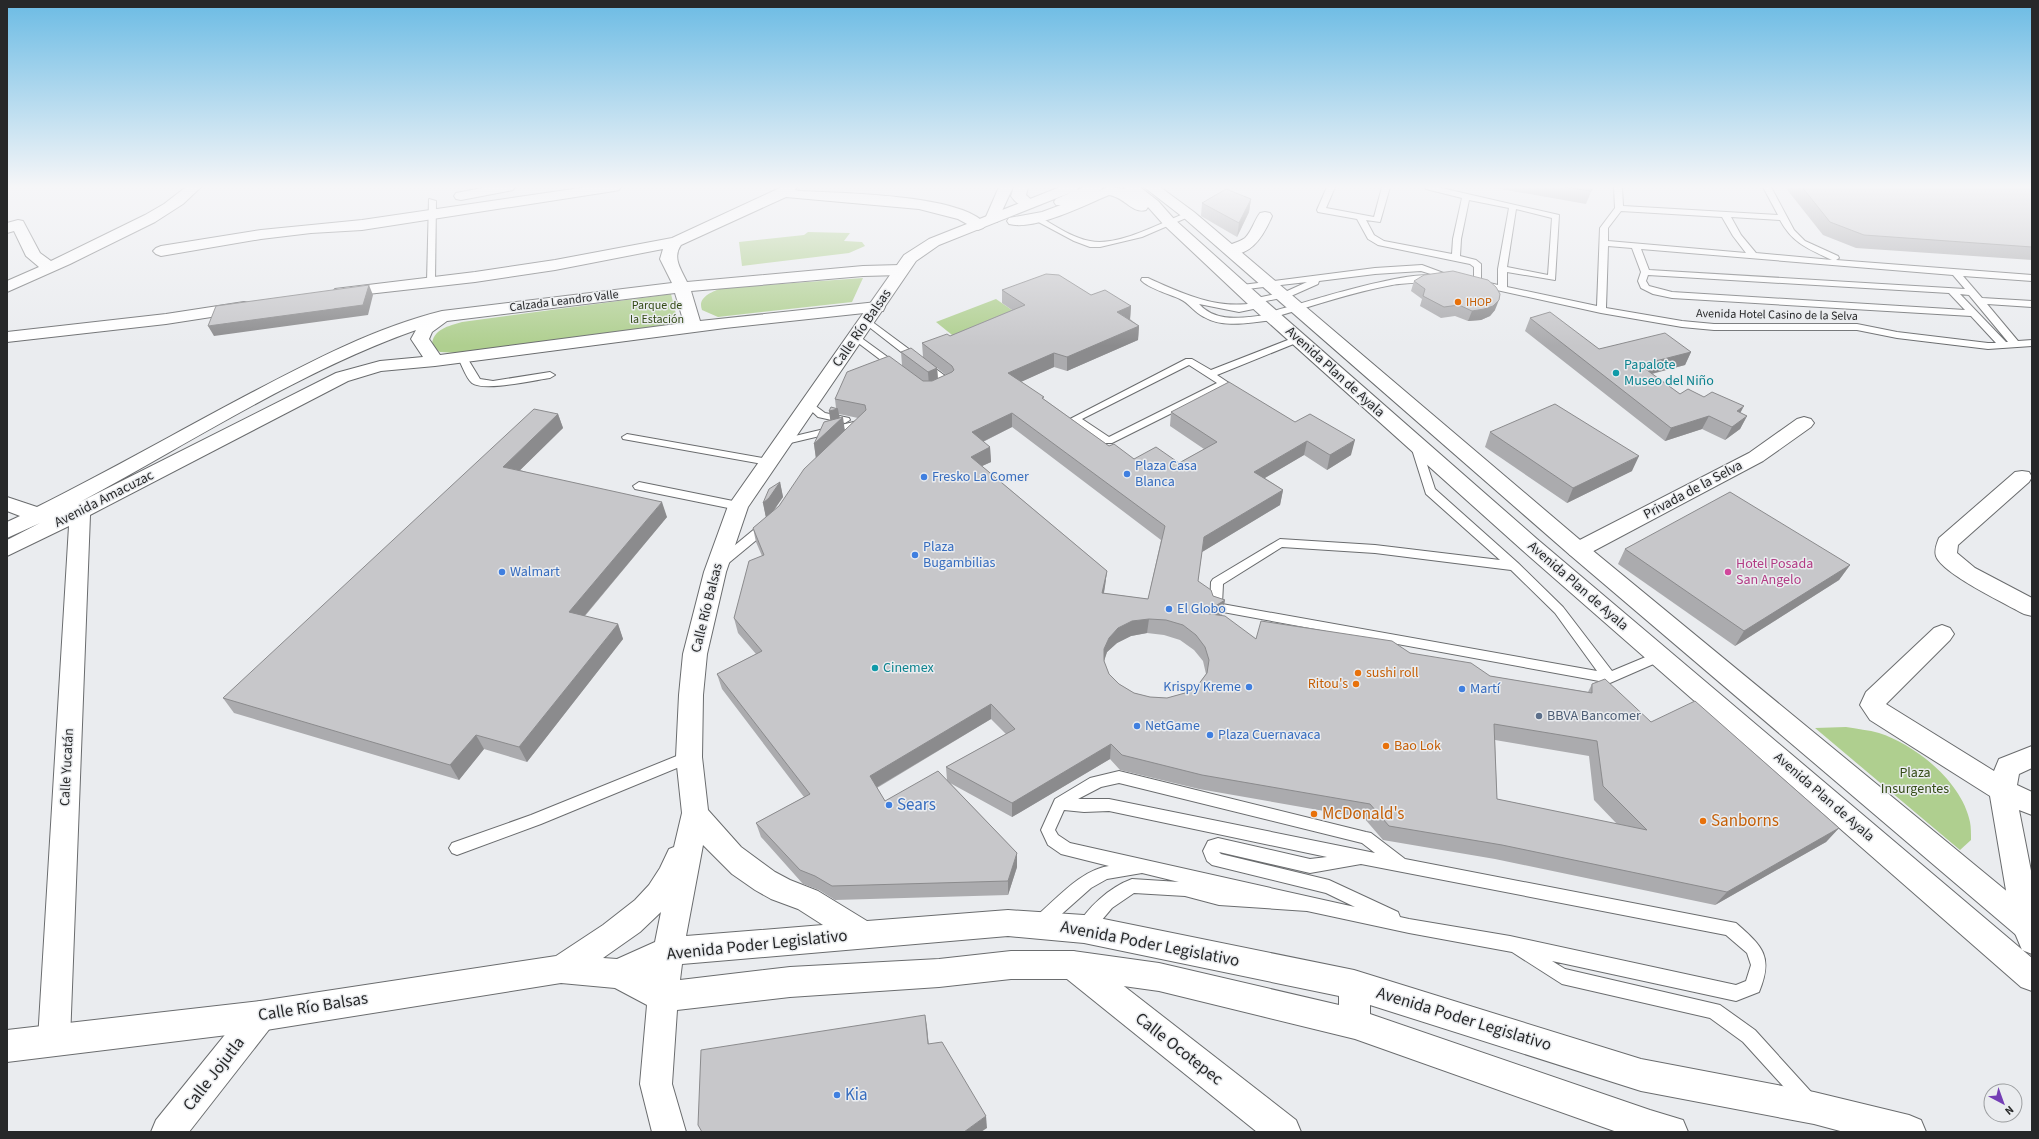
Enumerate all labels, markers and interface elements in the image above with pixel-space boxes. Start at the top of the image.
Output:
street label: Calle Río Balsas [828,285,896,371]
street label: Calzada Leandro Valle [509,286,620,316]
place label: IHOP [1466,294,1492,311]
park label: Parque de la Estación [630,297,684,328]
marker: IHOP [1453,297,1463,307]
street label: Avenida Hotel Casino de la Selva [1696,305,1858,325]
street label: Avenida Plan de Ayala [1281,322,1389,422]
place label: Papalote Museo del Niño [1624,355,1714,391]
marker: Papalote Museo del Niño [1611,368,1621,378]
street label: Privada de la Selva [1640,455,1746,525]
place label: Plaza Casa Blanca [1135,456,1197,492]
street label: Avenida Amacuzac [51,465,158,533]
place label: Fresko La Comer [932,467,1029,487]
marker: Plaza Casa Blanca [1122,469,1132,479]
marker: Fresko La Comer [919,472,929,482]
place label: Plaza Bugambilias [923,537,996,573]
street label: Avenida Plan de Ayala [1523,537,1633,635]
marker: Plaza Bugambilias [910,550,920,560]
place label: Hotel Posada San Angelo [1736,554,1813,590]
street label: Calle Río Balsas [686,561,728,655]
place label: Walmart [510,562,560,582]
marker: Walmart [497,567,507,577]
marker: Hotel Posada San Angelo [1723,567,1733,577]
place label: El Globo [1177,599,1226,619]
marker: El Globo [1164,604,1174,614]
place label: Cinemex [883,658,934,678]
marker: Cinemex [870,663,880,673]
place label: sushi roll [1366,663,1419,683]
marker: sushi roll [1353,668,1363,678]
place label: Ritou's [1308,674,1348,694]
place label: Krispy Kreme [1163,677,1241,697]
marker: Ritou's [1351,679,1361,689]
place label: Martí [1470,679,1501,699]
marker: Krispy Kreme [1244,682,1254,692]
marker: Martí [1457,684,1467,694]
place label: BBVA Bancomer [1547,706,1641,726]
marker: BBVA Bancomer [1534,711,1544,721]
place label: NetGame [1145,716,1200,736]
marker: NetGame [1132,721,1142,731]
place label: Plaza Cuernavaca [1218,725,1321,745]
street label: Calle Yucatán [55,728,79,806]
marker: Plaza Cuernavaca [1205,730,1215,740]
place label: Bao Lok [1394,736,1441,756]
marker: Bao Lok [1381,741,1391,751]
street label: Avenida Plan de Ayala [1769,748,1879,846]
park label: Plaza Insurgentes [1881,763,1949,799]
place label: Sears [897,793,936,817]
marker: Sears [884,800,894,810]
place label: McDonald's [1322,802,1404,826]
marker: McDonald's [1309,809,1319,819]
place label: Sanborns [1711,809,1779,833]
marker: Sanborns [1698,816,1708,826]
street label: Avenida Poder Legislativo [1058,915,1242,973]
street label: Avenida Poder Legislativo [665,924,849,966]
street label: Avenida Poder Legislativo [1374,981,1554,1057]
street label: Calle Río Balsas [256,986,370,1028]
street label: Calle Ocotepec [1130,1007,1228,1091]
street label: Calle Jojutla [177,1032,251,1116]
place label: Kia [845,1083,868,1107]
north arrow [1983,1083,2023,1123]
marker: Kia [832,1090,842,1100]
text: N [2002,1102,2017,1118]

